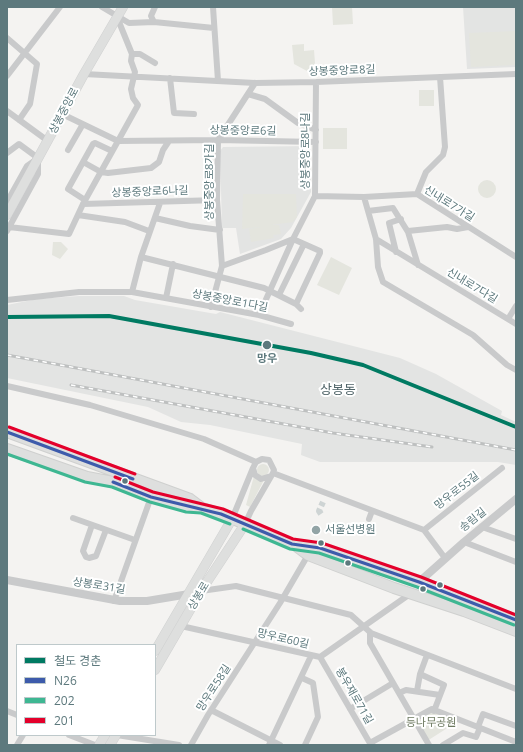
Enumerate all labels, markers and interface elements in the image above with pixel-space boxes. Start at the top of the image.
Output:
street label: 상봉중앙로8길 [308,63,376,79]
street label: 상봉중앙로 [46,86,82,136]
street label: 상봉중앙로8나길 [299,112,313,190]
street label: 상봉중앙로6길 [209,124,277,138]
street label: 상봉중앙로8가길 [203,143,217,221]
street label: 신내로7가길 [421,183,477,225]
street label: 상봉중앙로6나길 [111,184,189,200]
street label: 신내로7다길 [444,266,500,306]
street label: 상봉중앙로1다길 [191,287,269,315]
marker: 망우 [261,339,273,351]
place label: 망우 [257,352,277,366]
district label: 상봉동 [320,382,356,398]
street label: 망우로55길 [432,469,482,513]
unlabelled marker [120,476,130,486]
street label: 송림길 [457,505,489,535]
place label: 서울선병원 [325,523,376,537]
marker: 서울선병원 [310,524,322,536]
unlabelled marker [316,538,326,548]
unlabelled marker [343,558,353,568]
street label: 상봉로31길 [72,575,126,597]
street label: 상봉로 [186,580,212,612]
unlabelled marker [435,580,445,590]
unlabelled marker [418,584,428,594]
street label: 망우로60길 [256,627,310,651]
legend [16,644,156,736]
text: 철도 경춘 [54,652,101,669]
street label: 망우로58길 [194,662,234,714]
street label: 봉우재로71길 [332,665,376,727]
text: N26 [54,672,77,689]
text: 202 [54,692,75,709]
text: 201 [54,712,75,729]
park label: 등나무공원 [406,716,456,730]

